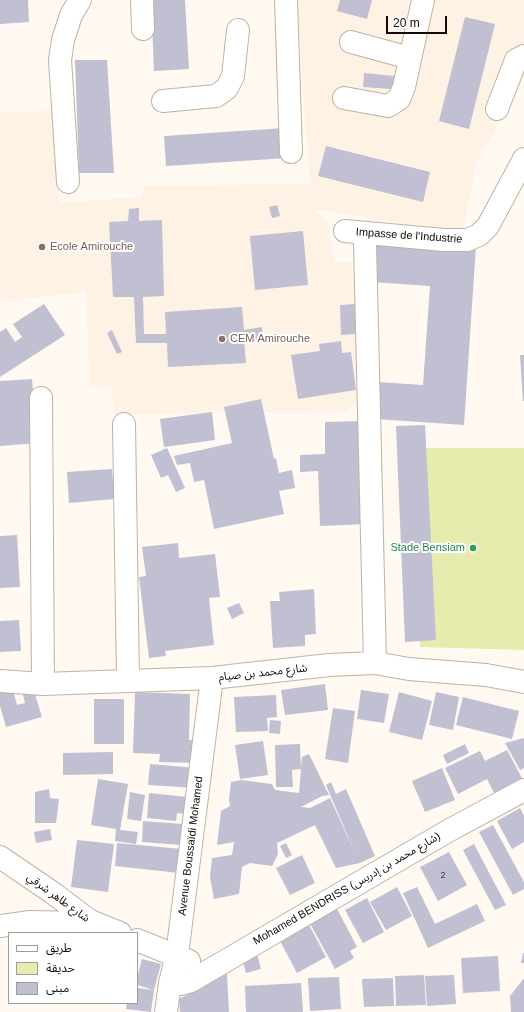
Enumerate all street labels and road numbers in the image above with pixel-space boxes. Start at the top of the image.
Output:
street label: Impasse de l'Industrie [355,226,463,246]
street label: شارع محمد بن صيام [218,662,308,684]
street label: Avenue Boussaïdi Mohamed [176,775,206,917]
street label: Mohamed BENDRISS (شارع محمد بن إدريس) [251,830,443,948]
street label: شارع طاهر شرقي [24,871,92,925]

